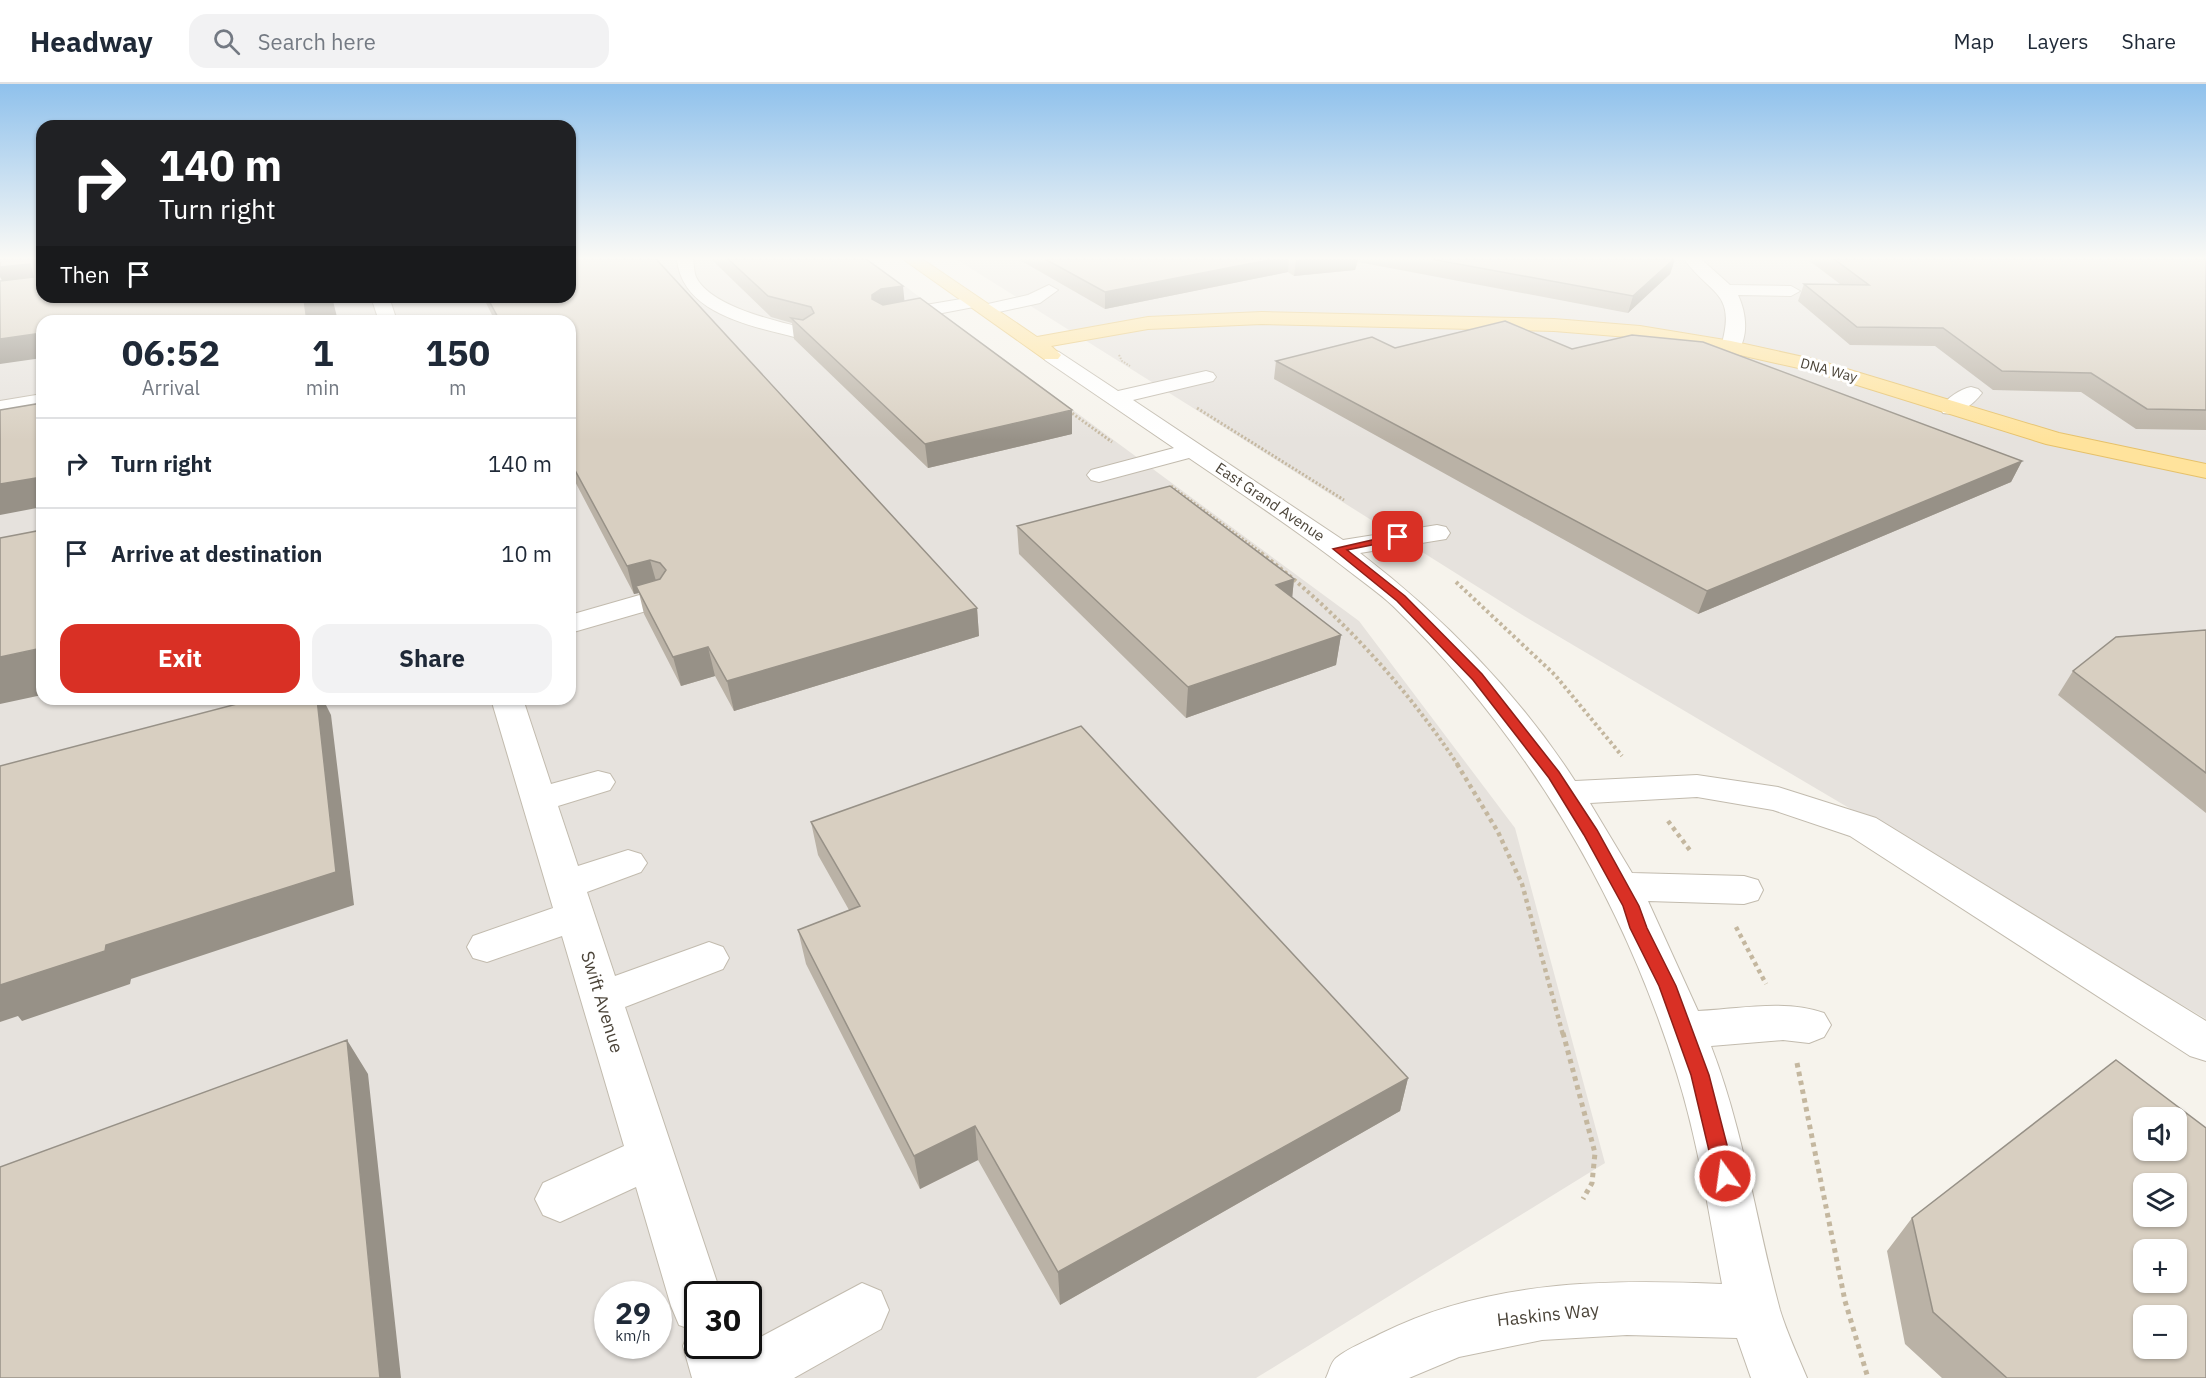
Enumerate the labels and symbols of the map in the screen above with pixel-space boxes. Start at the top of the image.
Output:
street label: DNA Way [1799,354,1859,386]
street label: East Grand Avenue [1212,458,1328,545]
pin [1372,511,1423,562]
street label: Swift Avenue [576,948,629,1056]
position arrow [1693,1144,1757,1208]
speed limit sign: 30 [684,1281,762,1359]
street label: Haskins Way [1496,1298,1600,1331]

